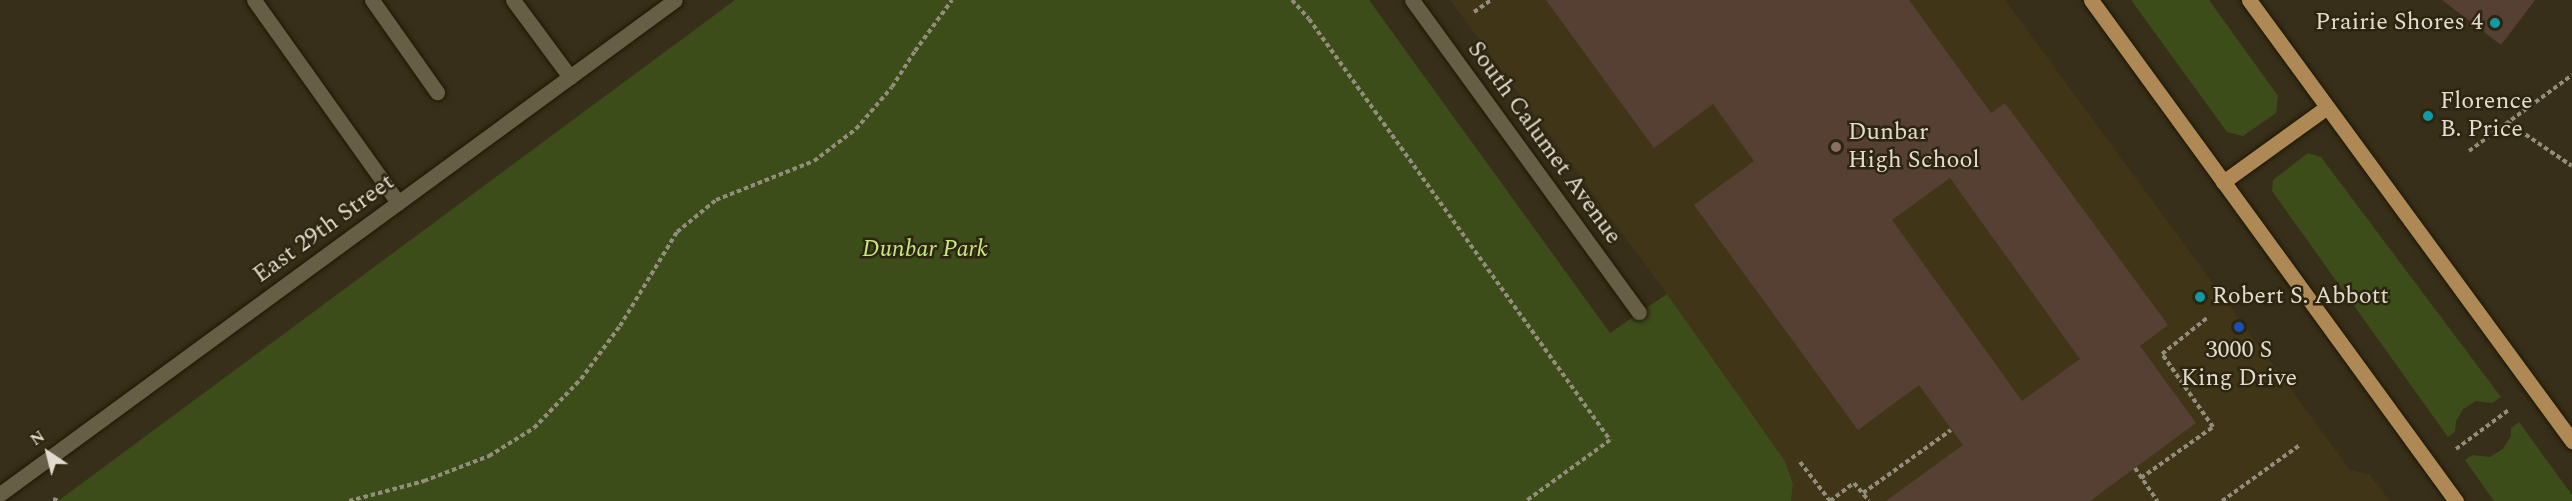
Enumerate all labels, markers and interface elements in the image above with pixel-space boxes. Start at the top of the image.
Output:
place label: Prairie Shores 4 [2315,9,2483,37]
marker: Prairie Shores 4 [2488,16,2502,30]
street label: South Calumet Avenue [1461,36,1627,250]
place label: Florence B. Price [2440,88,2532,144]
marker: Florence B. Price [2421,109,2435,123]
place label: Dunbar High School [1848,119,1980,175]
marker: Dunbar High School [1829,140,1843,154]
street label: East 29th Street [248,168,400,290]
park label: Dunbar Park [862,236,988,264]
place label: Robert S. Abbott [2212,283,2389,311]
marker: Robert S. Abbott [2193,290,2207,304]
marker: 3000 S King Drive [2232,320,2246,334]
place label: 3000 S King Drive [2181,337,2297,393]
north arrow [18,423,78,483]
text: N [25,425,50,452]

